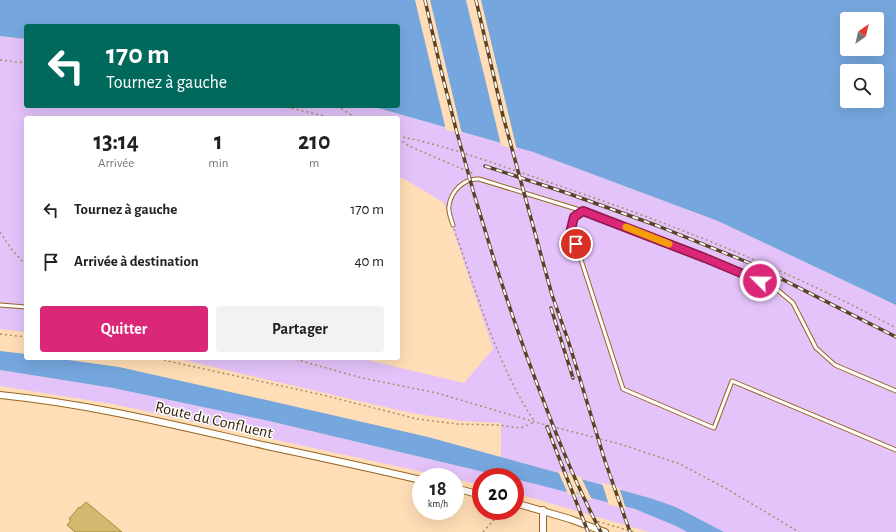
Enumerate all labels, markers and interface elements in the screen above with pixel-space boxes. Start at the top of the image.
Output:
north arrow [840,12,884,56]
map controls [840,12,884,108]
icon: left [40,40,92,92]
text: 170 m [106,41,170,69]
button: search [840,64,884,108]
text: Tournez à gauche [106,74,227,92]
text: 13:14 [94,130,139,154]
text: 1 [214,130,223,154]
text: 210 [298,130,330,154]
text: Arrivée [98,157,134,170]
text: min [208,157,229,170]
text: m [309,157,319,170]
icon: left [40,199,62,221]
text: Tournez à gauche [74,202,177,217]
text: 170 m [350,202,384,217]
pin [559,227,593,261]
icon: arrive [565,233,587,255]
icon: arrive [40,251,62,273]
text: Arrivée à destination [74,254,199,269]
text: 40 m [354,254,384,269]
position arrow [739,260,781,302]
button: Quitter [40,306,208,352]
button: Partager [216,306,384,352]
street label: Route du Confluent [154,399,274,441]
speed limit sign: 20 [472,468,524,520]
text: 18 [429,479,447,499]
text: km/h [428,499,448,509]

